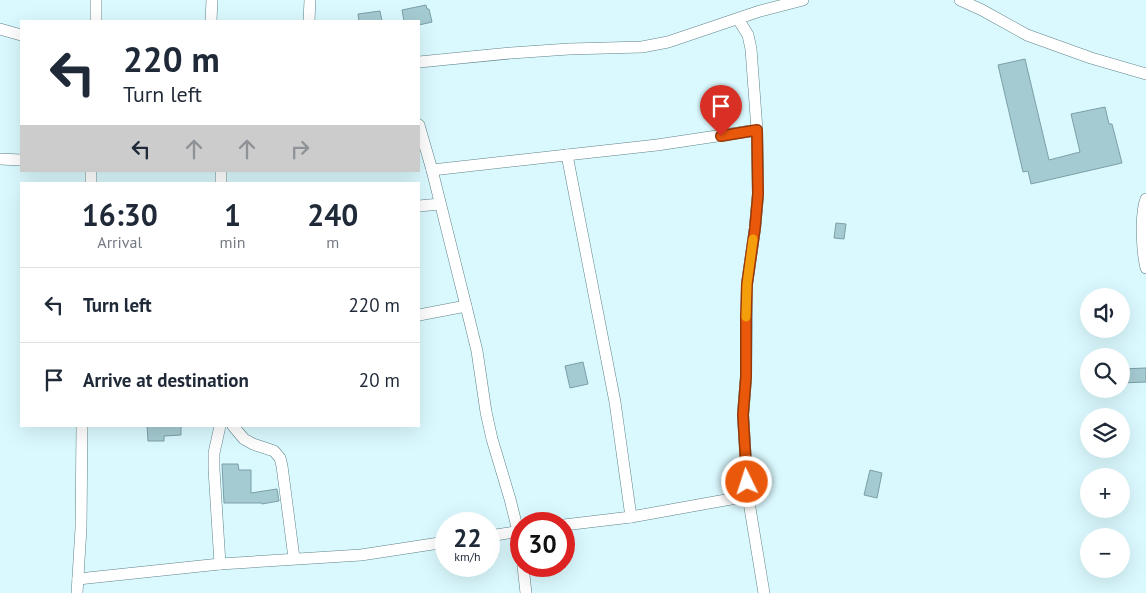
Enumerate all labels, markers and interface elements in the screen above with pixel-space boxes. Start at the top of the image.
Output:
text: 220 m [123,36,220,82]
icon: left [40,40,105,105]
text: Turn left [123,80,202,108]
pin [700,85,742,136]
icon: arrive [707,92,735,120]
icon: left [127,135,155,163]
icon: ahead [180,135,208,163]
icon: ahead [233,135,261,163]
icon: right [286,135,314,163]
text: 16:30 [82,195,158,234]
text: 1 [224,195,241,234]
text: 240 [307,195,358,234]
text: Arrival [97,232,142,252]
text: min [220,232,246,252]
text: m [326,232,339,252]
map controls [1080,288,1130,578]
button: sound [1080,288,1130,338]
icon: left [40,291,68,319]
text: Turn left [83,293,152,317]
text: 220 m [348,293,400,317]
button: search [1080,348,1130,398]
icon: arrive [40,366,68,394]
text: Arrive at destination [83,368,249,392]
text: 20 m [359,368,400,392]
button: layers [1080,408,1130,458]
position arrow [720,455,772,507]
button: + [1080,468,1130,518]
speed limit sign: 30 [510,512,575,577]
text: 22 [453,522,482,554]
button: − [1080,528,1130,578]
text: km/h [454,549,481,564]

